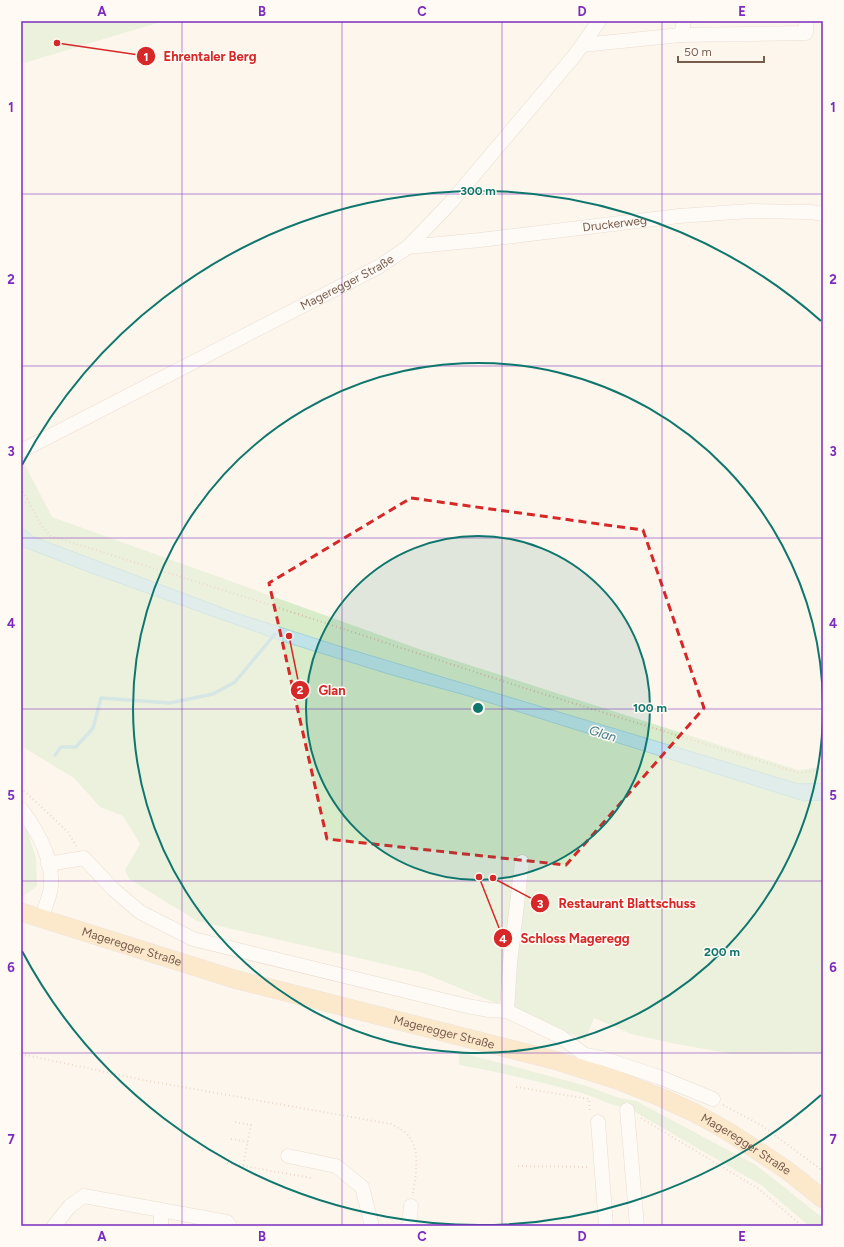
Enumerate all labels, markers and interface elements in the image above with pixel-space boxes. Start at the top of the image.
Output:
text: A [97,4,107,19]
text: B [258,4,266,19]
text: C [417,4,427,19]
text: D [577,4,587,19]
text: E [738,4,746,19]
scale bar [678,38,764,64]
callout: Ehrentaler Berg [136,44,265,69]
text: 50 m [684,45,712,59]
text: Ehrentaler Berg [164,49,257,64]
text: 1 [143,50,149,64]
text: 1 [8,100,14,115]
text: 1 [830,100,836,115]
text: 300 m [460,184,496,198]
street label: Druckerweg [582,213,648,235]
street label: Mageregger Straße [298,252,397,313]
text: 2 [7,272,15,287]
text: 2 [829,272,837,287]
text: 3 [7,444,15,459]
text: 3 [829,444,837,459]
text: 4 [7,616,15,631]
text: 4 [829,616,837,631]
callout: Glan [290,678,353,703]
text: 2 [297,683,304,697]
text: Glan [318,683,346,698]
centre of rings [471,701,485,715]
text: 100 m [633,701,667,715]
water label: Glan [587,722,618,745]
text: 5 [7,788,15,803]
text: 5 [829,788,837,803]
callout: Restaurant Blattschuss [530,891,703,916]
text: Restaurant Blattschuss [558,896,696,911]
text: 3 [537,897,544,911]
street label: Mageregger Straße [80,925,184,969]
callout: Schloss Mageregg [493,926,638,951]
text: Schloss Mageregg [520,931,630,946]
text: 4 [499,932,507,946]
text: 200 m [704,945,740,959]
text: 6 [7,960,15,975]
text: 6 [829,960,837,975]
street label: Mageregger Straße [392,1013,496,1052]
street label: Mageregger Straße [699,1111,794,1178]
text: 7 [7,1132,15,1147]
text: 7 [829,1132,837,1147]
text: A [97,1229,107,1244]
text: B [258,1229,266,1244]
text: C [417,1229,427,1244]
text: D [577,1229,587,1244]
text: E [738,1229,746,1244]

